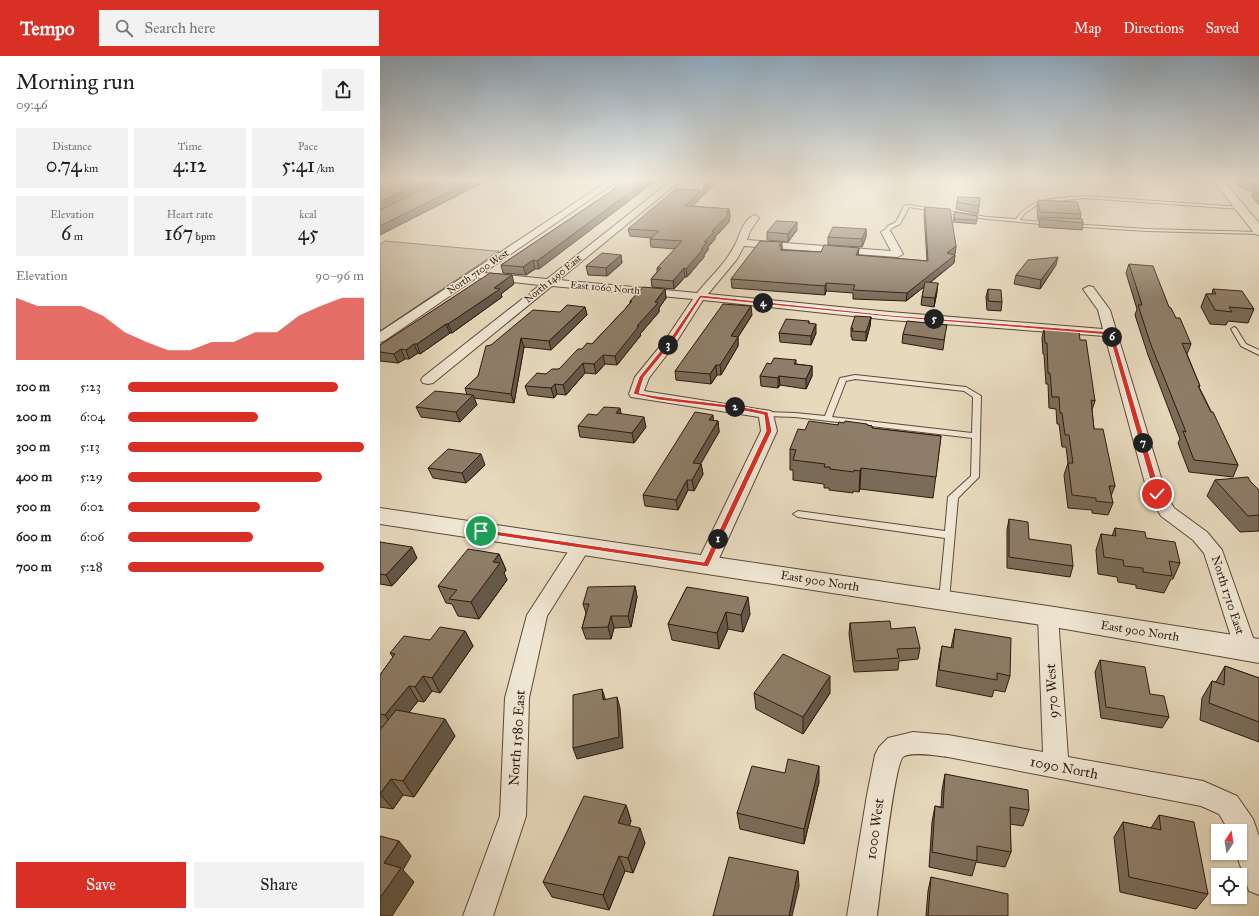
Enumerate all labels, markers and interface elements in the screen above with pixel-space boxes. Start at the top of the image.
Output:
search box [99,10,379,46]
text: Tempo [20,17,75,40]
icon: search [113,17,135,39]
text: Search here [145,19,216,37]
text: Map [1074,20,1101,37]
text: Directions [1123,20,1184,37]
text: Saved [1206,20,1239,37]
text: Morning run [16,68,135,95]
button: share [322,69,364,111]
text: 09:46 [16,97,48,113]
text: Distance [52,140,92,153]
text: Time [178,140,202,153]
text: Pace [298,140,318,153]
text: 0.74 [46,153,82,177]
text: 4:12 [173,153,207,177]
text: 5:41 [281,153,315,177]
text: km [82,162,98,175]
text: /km [315,162,335,175]
text: Elevation [50,208,94,221]
text: Heart rate [167,208,213,221]
text: kcal [299,208,317,221]
text: 6 [61,221,71,245]
text: 167 [164,221,193,245]
text: 45 [298,221,318,245]
text: m [71,230,83,243]
text: bpm [193,230,216,243]
street label: North 7100 West [445,247,512,297]
street label: North 1490 East [522,252,584,306]
text: Elevation [16,268,68,284]
text: 90–96 m [315,268,364,284]
street label: East 1060 North [570,279,641,297]
pin: 4 [753,293,773,313]
text: 4 [760,296,766,309]
pin: 5 [924,309,944,329]
text: 5 [931,312,937,325]
pin: 6 [1102,327,1122,347]
text: 6 [1109,330,1115,343]
pin: 3 [658,335,678,355]
text: 3 [666,338,670,351]
text: 100 m [16,379,50,395]
text: 5:23 [80,379,101,395]
pin: 2 [725,397,745,417]
text: 2 [732,400,738,413]
text: 200 m [16,409,51,425]
text: 6:04 [80,409,105,425]
pin: 7 [1133,433,1153,453]
text: 7 [1140,436,1146,449]
text: 300 m [16,439,50,455]
text: 5:13 [80,439,100,455]
text: 400 m [16,469,52,485]
text: 5:29 [80,469,103,485]
pin [1140,477,1174,511]
icon: check [1146,483,1168,505]
text: 500 m [16,499,51,515]
text: 6:02 [80,499,104,515]
pin [464,514,498,548]
icon: arrive [470,520,492,542]
text: 600 m [16,529,52,545]
text: 6:06 [80,529,104,545]
pin: 1 [708,529,728,549]
text: 1 [716,532,720,545]
street label: North 1710 East [1209,554,1248,637]
text: 700 m [16,559,52,575]
text: 5:28 [80,559,103,575]
street label: East 900 North [780,568,861,594]
street label: East 900 North [1100,618,1181,644]
street label: 970 West [1042,663,1062,719]
street label: North 1580 East [505,689,529,787]
street label: 1090 North [1028,753,1100,783]
street label: 1000 West [862,797,888,861]
north arrow [1211,824,1247,860]
map controls [1211,824,1247,904]
button: Save [16,862,186,908]
button: Share [194,862,364,908]
button: locate [1211,868,1247,904]

